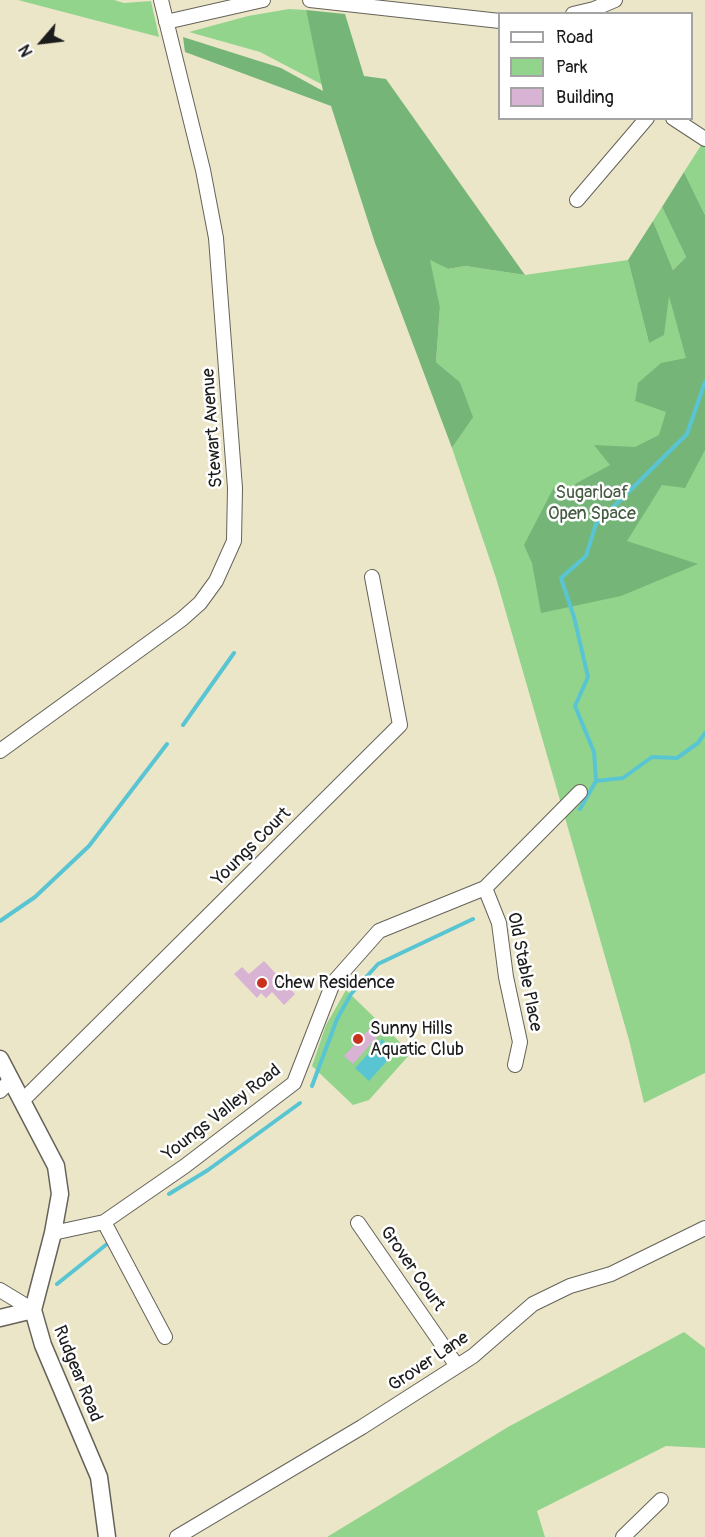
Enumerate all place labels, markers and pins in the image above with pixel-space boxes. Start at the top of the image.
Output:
place label: Chew Residence [274,972,395,994]
marker: Chew Residence [255,976,269,990]
place label: Sunny Hills Aquatic Club [370,1018,464,1060]
marker: Sunny Hills Aquatic Club [351,1032,365,1046]

